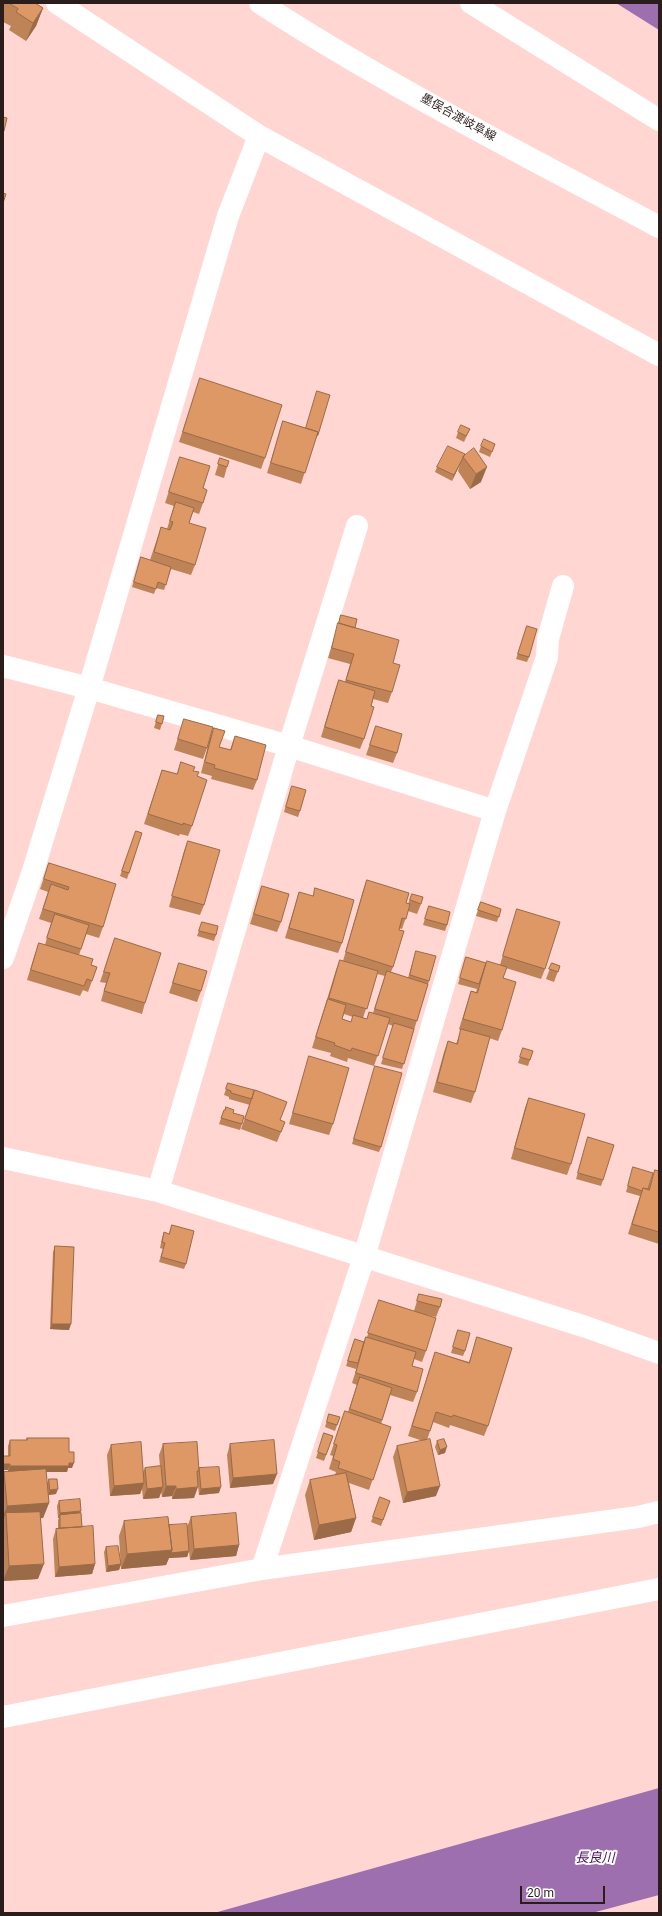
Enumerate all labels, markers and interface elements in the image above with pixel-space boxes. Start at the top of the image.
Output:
street label: 墨俣合渡岐阜線 [418,91,498,145]
water label: 長良川 [576,1851,614,1867]
scale bar [522,1878,607,1904]
text: 20 m [527,1886,554,1900]

